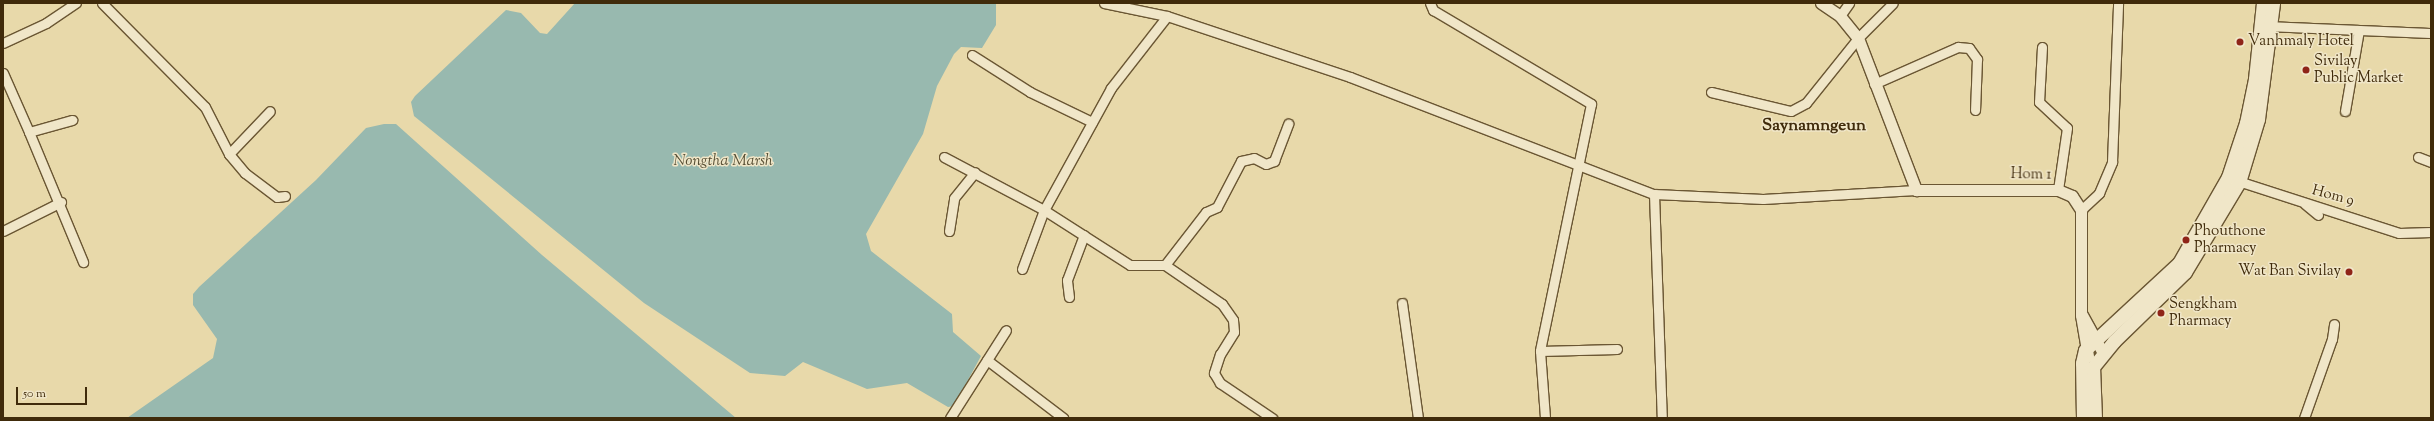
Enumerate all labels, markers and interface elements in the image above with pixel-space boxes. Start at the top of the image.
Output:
place label: Vanhmaly Hotel [2248,33,2354,51]
marker: Vanhmaly Hotel [2235,37,2245,47]
place label: Sivilay Public Market [2314,52,2403,87]
marker: Sivilay Public Market [2301,65,2311,75]
district label: Saynamngeun [1762,117,1866,137]
water label: Nongtha Marsh [673,152,773,172]
street label: Hom 1 [2010,166,2052,184]
street label: Hom 9 [2310,182,2356,210]
place label: Phouthone Pharmacy [2194,222,2266,257]
marker: Phouthone Pharmacy [2181,235,2191,245]
place label: Wat Ban Sivilay [2238,263,2341,281]
marker: Wat Ban Sivilay [2344,267,2354,277]
place label: Sengkham Pharmacy [2169,295,2237,330]
marker: Sengkham Pharmacy [2156,308,2166,318]
scale bar [18,379,89,405]
text: 50 m [23,385,46,403]

